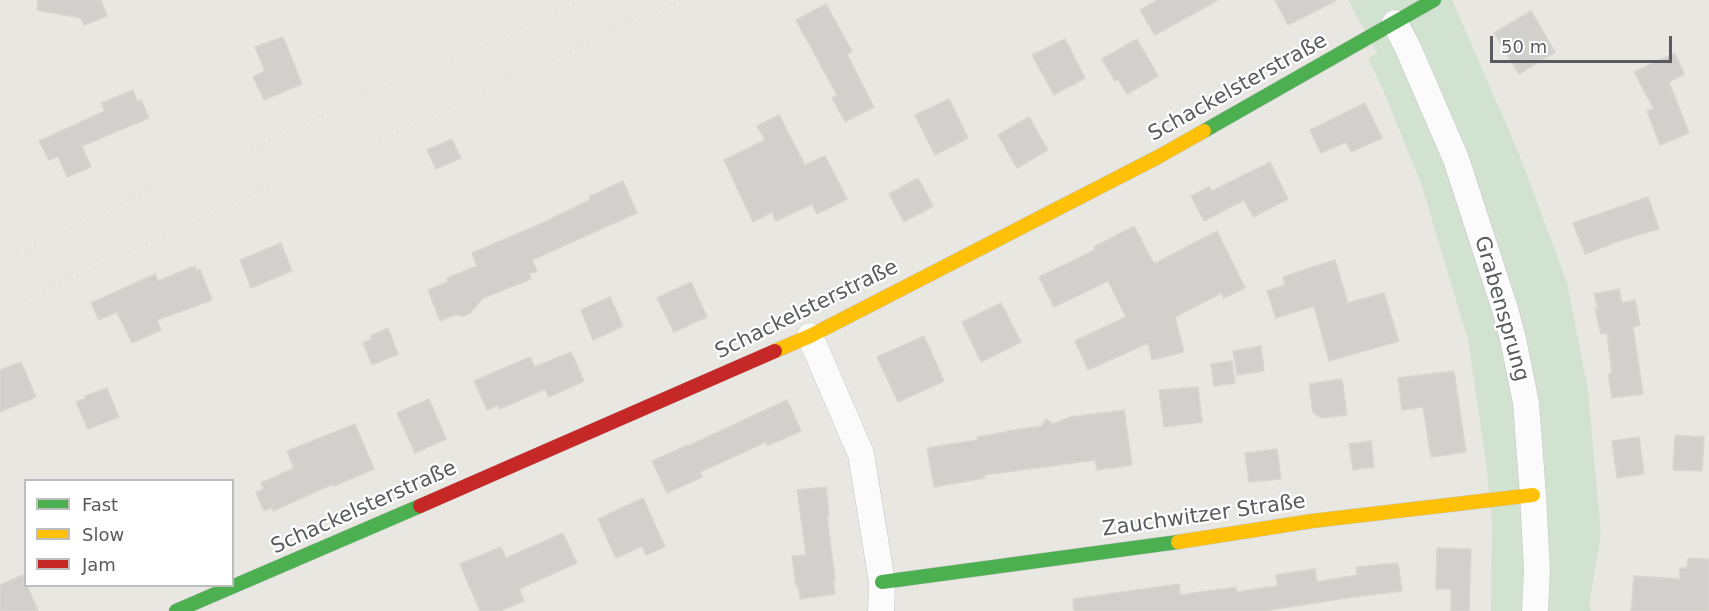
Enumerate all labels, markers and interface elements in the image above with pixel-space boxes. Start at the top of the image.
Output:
scale bar [1493,24,1674,62]
street label: Schackelsterstraße [1144,28,1332,148]
text: 50 m [1501,36,1547,57]
street label: Grabensprung [1468,233,1534,385]
street label: Schackelsterstraße [711,255,903,365]
street label: Schackelsterstraße [267,456,461,560]
legend [24,479,234,587]
street label: Zauchwitzer Straße [1101,489,1307,543]
text: Fast [82,494,118,515]
text: Slow [82,524,124,545]
text: Jam [82,554,116,575]

